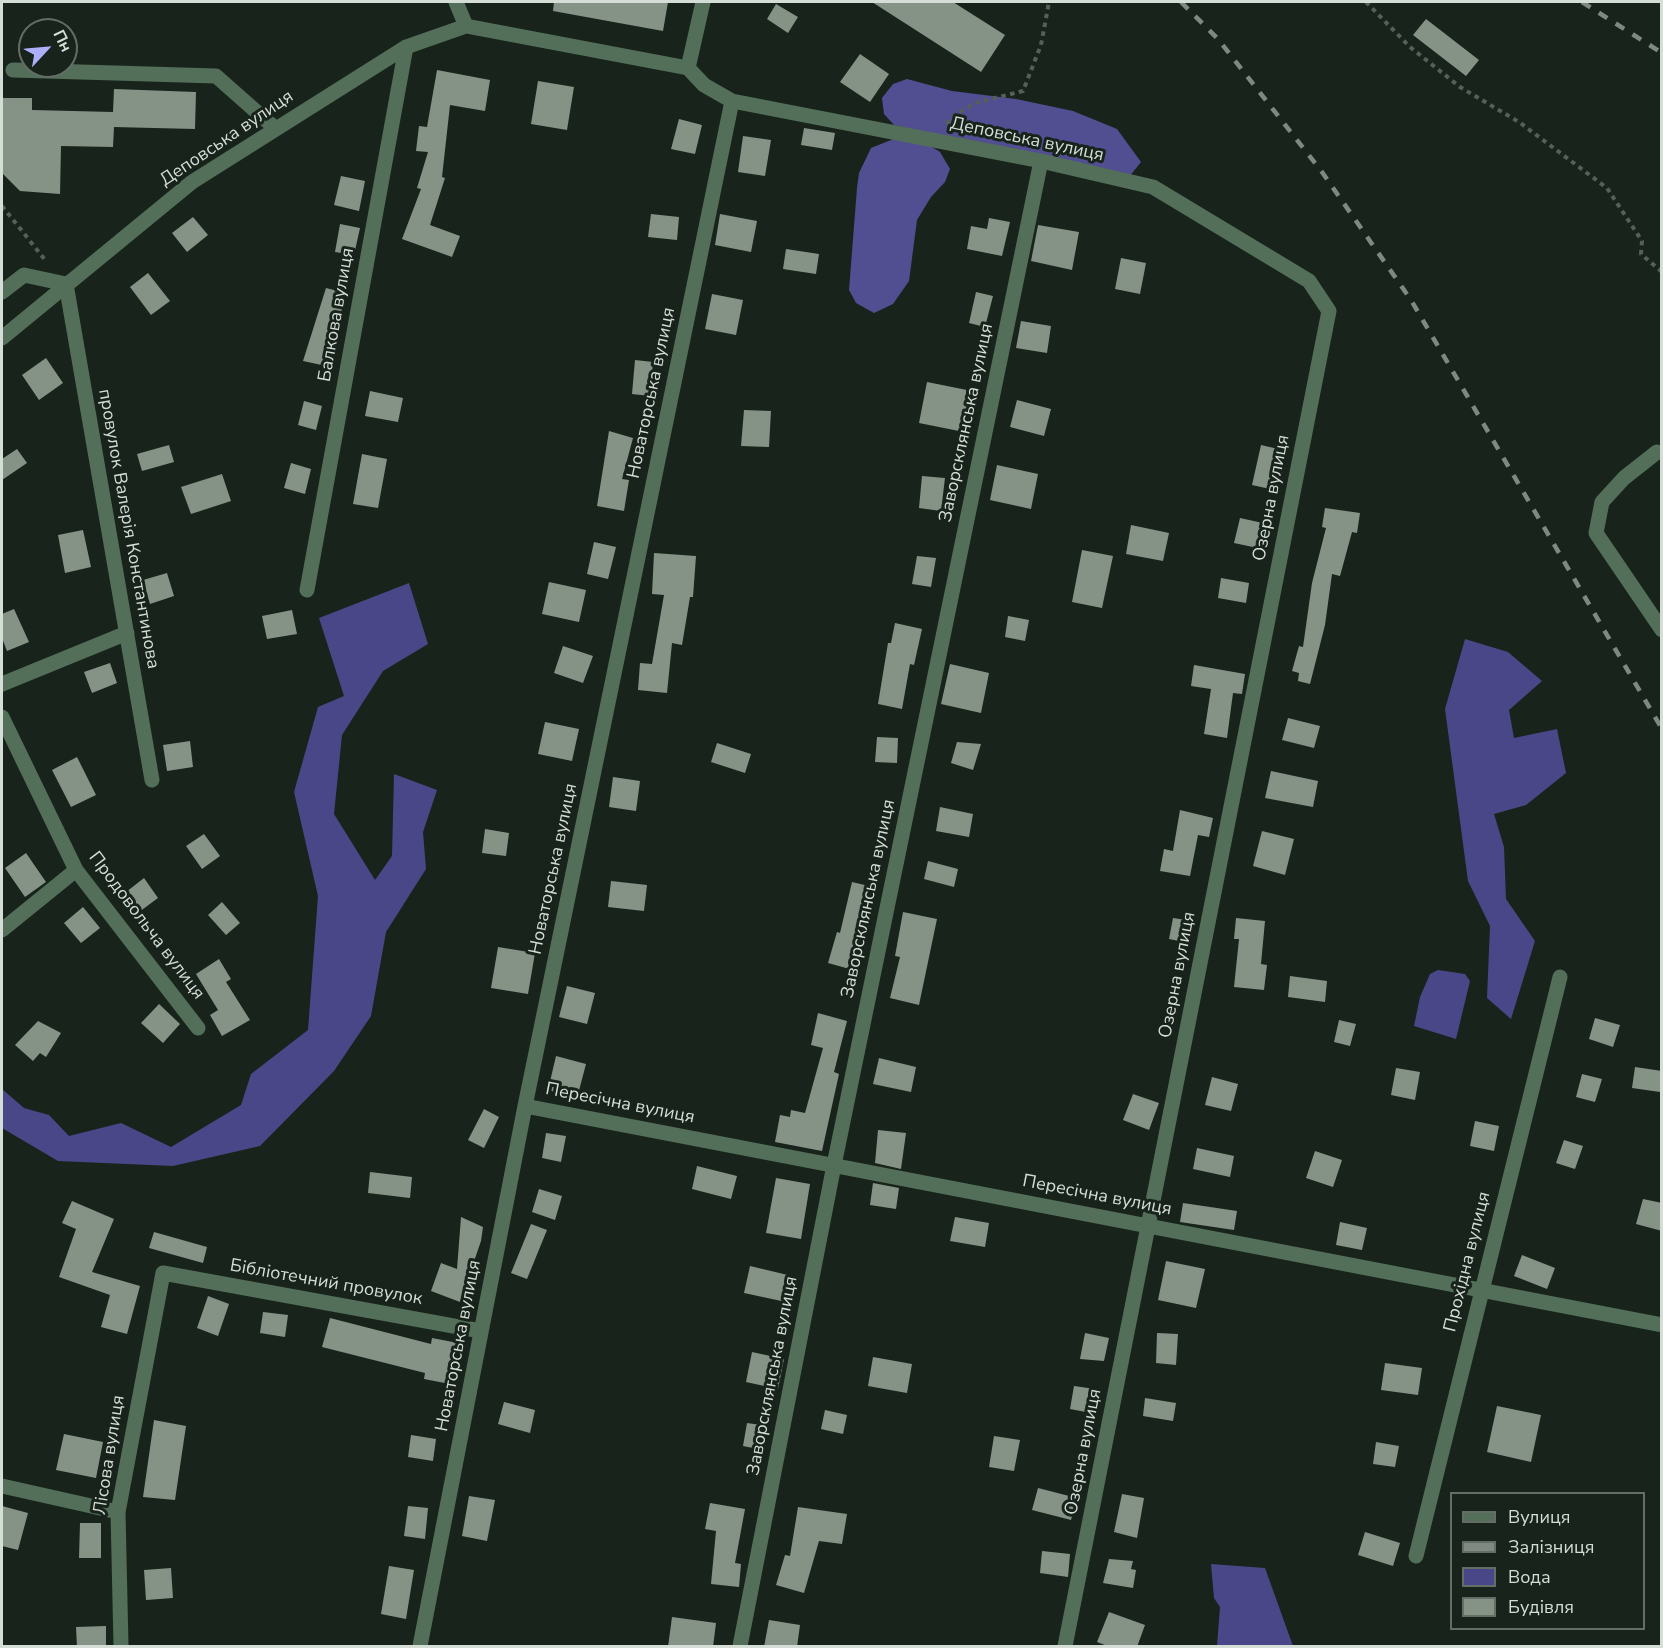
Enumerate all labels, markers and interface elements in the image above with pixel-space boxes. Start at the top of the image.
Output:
north arrow [18,18,78,78]
text: Пн [48,26,77,56]
street label: Деповська вулиця [156,86,298,192]
street label: Деповська вулиця [948,113,1106,167]
street label: Балкова вулиця [315,246,359,384]
street label: Новаторська вулиця [623,306,681,480]
street label: Заворсклянська вулиця [935,322,999,524]
street label: провулок Валерія Константинова [93,387,163,671]
street label: Озерна вулиця [1249,433,1295,563]
street label: Новаторська вулиця [525,782,583,956]
street label: Заворсклянська вулиця [837,798,901,1000]
street label: Продовольча вулиця [83,848,209,1004]
street label: Озерна вулиця [1155,910,1201,1040]
street label: Пересічна вулиця [544,1079,696,1129]
street label: Пересічна вулиця [1021,1171,1173,1221]
street label: Прохідна вулиця [1440,1190,1496,1334]
street label: Бібліотечний провулок [228,1255,424,1311]
street label: Новаторська вулиця [432,1258,486,1434]
street label: Заворсклянська вулиця [743,1275,803,1477]
street label: Озерна вулиця [1061,1387,1107,1517]
street label: Лісова вулиця [90,1394,130,1516]
legend [1450,1492,1645,1630]
text: Вулиця [1508,1505,1570,1529]
text: Залізниця [1508,1535,1594,1559]
text: Вода [1508,1565,1551,1589]
text: Будівля [1508,1595,1574,1619]

